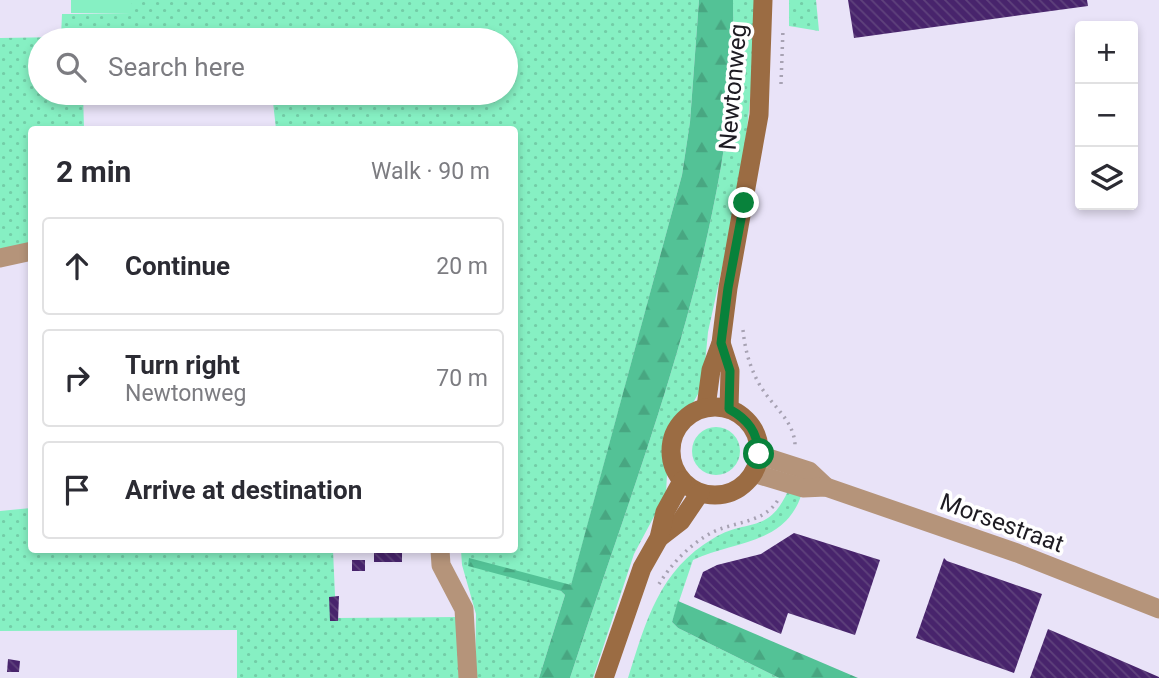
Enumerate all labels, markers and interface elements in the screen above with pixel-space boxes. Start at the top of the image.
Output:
map controls [1075,21,1138,210]
button: + [1075,21,1138,84]
street label: Newtonweg [714,23,752,151]
search box [28,28,518,105]
icon: search [52,48,90,86]
text: Search here [108,52,245,82]
button: − [1075,84,1138,147]
button: layers [1075,147,1138,210]
text: 2 min [56,154,131,189]
text: Walk · 90 m [371,158,490,185]
route end [728,187,759,218]
icon: ahead [58,247,96,285]
text: Continue [125,251,230,281]
text: 20 m [436,253,488,280]
text: Turn right [125,350,240,380]
icon: right [58,359,96,397]
text: 70 m [436,365,488,392]
text: Newtonweg [125,380,246,407]
route start [743,438,774,469]
icon: arrive [58,471,96,509]
text: Arrive at destination [125,475,362,505]
street label: Morsestraat [936,488,1068,558]

